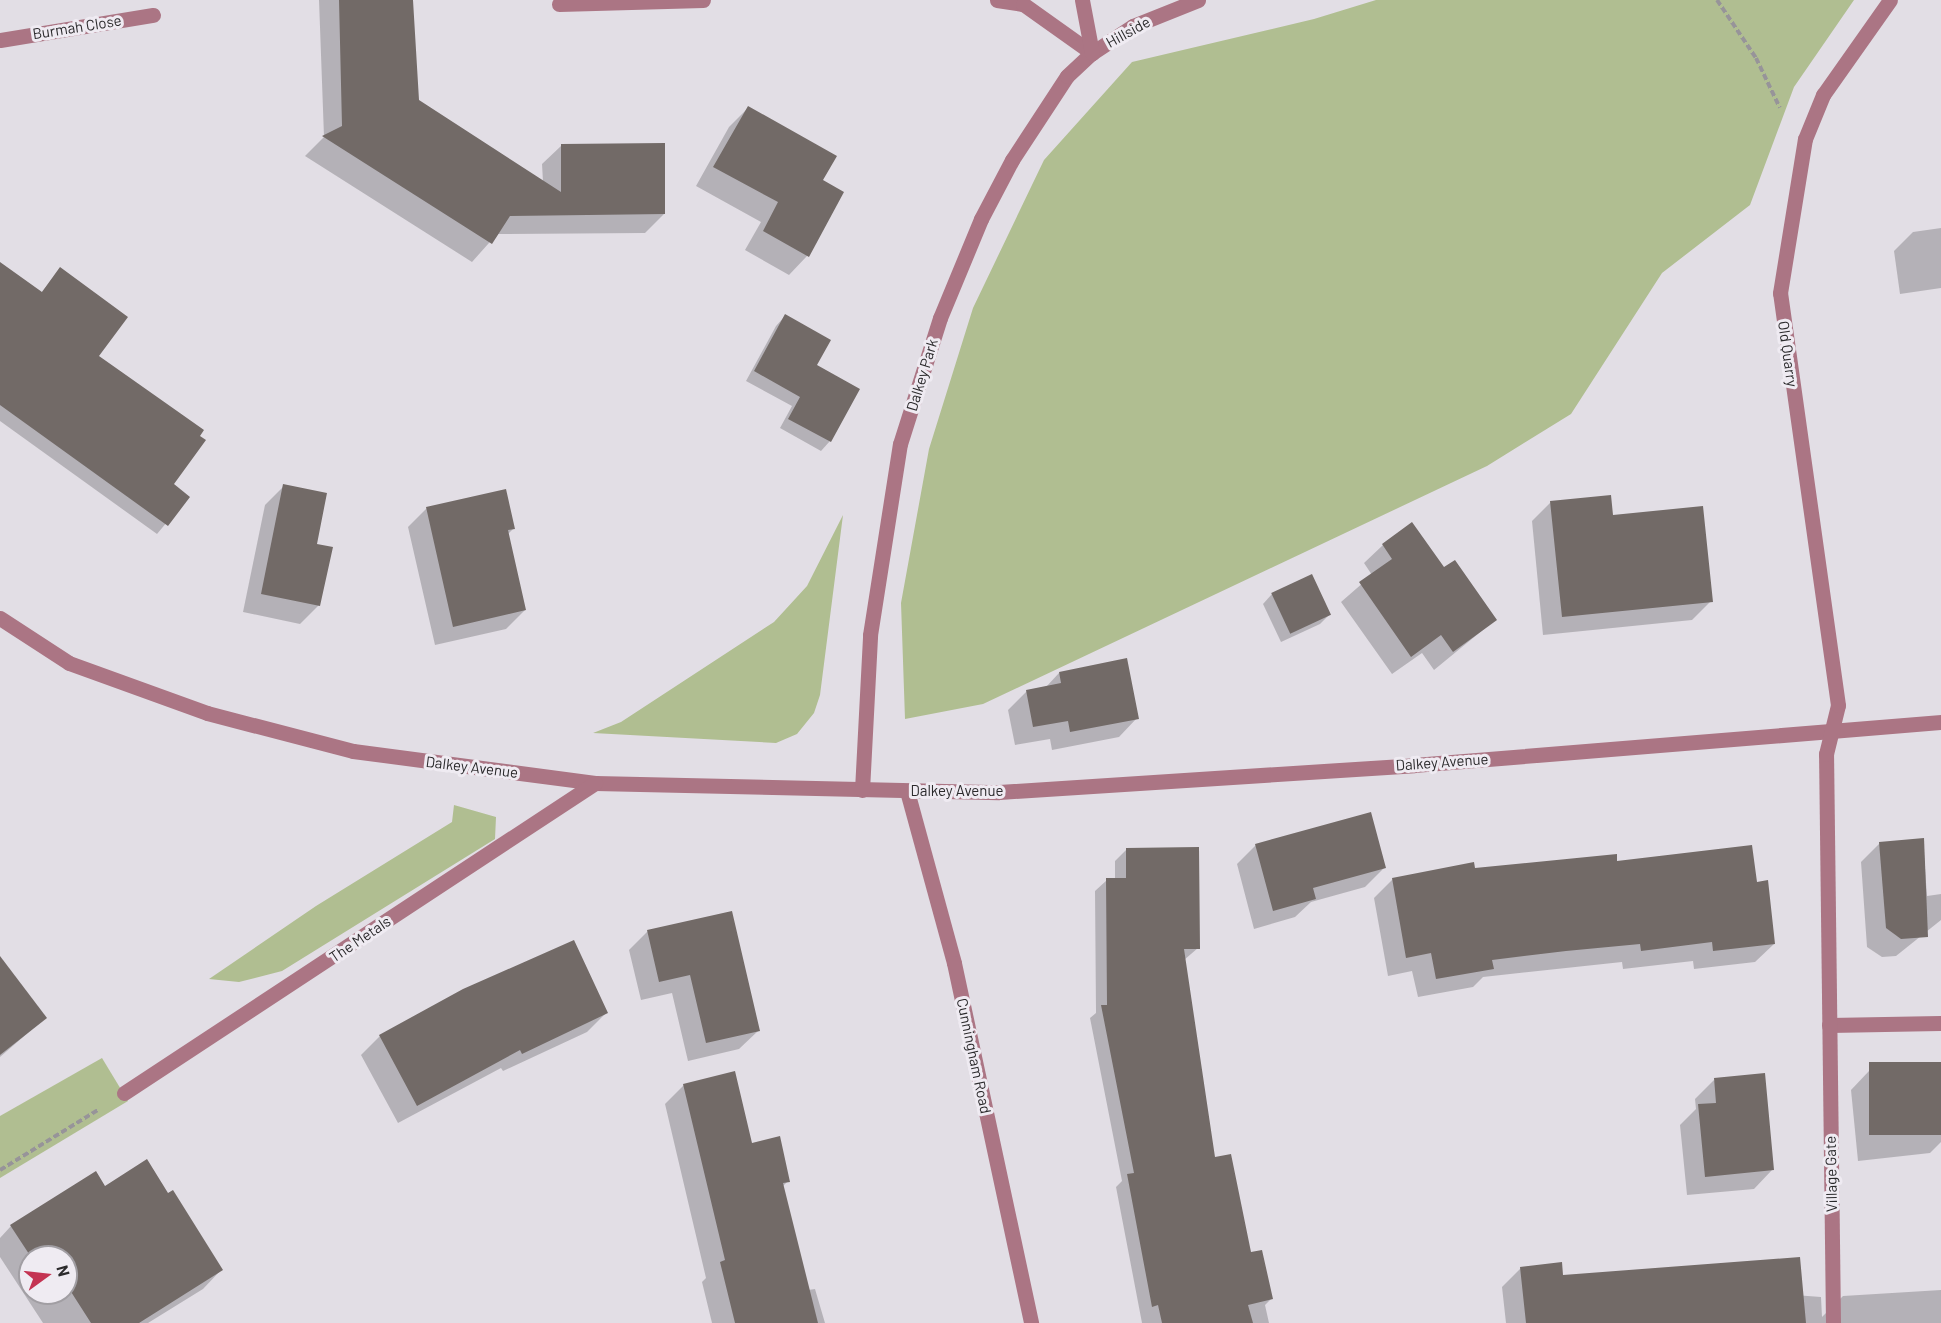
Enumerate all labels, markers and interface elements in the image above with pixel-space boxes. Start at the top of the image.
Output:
street label: Burmah Close [31,11,123,43]
street label: Hillside [1103,13,1153,51]
street label: Old Quarry [1774,320,1802,388]
street label: Dalkey Park [902,337,942,413]
street label: Dalkey Avenue [1395,750,1489,774]
street label: Dalkey Avenue [425,752,519,782]
street label: Dalkey Avenue [911,782,1003,800]
street label: The Metals [326,912,394,966]
street label: Cunningham Road [953,997,995,1115]
street label: Village Gate [1821,1136,1841,1212]
north arrow [18,1245,78,1305]
text: N [53,1263,74,1278]

